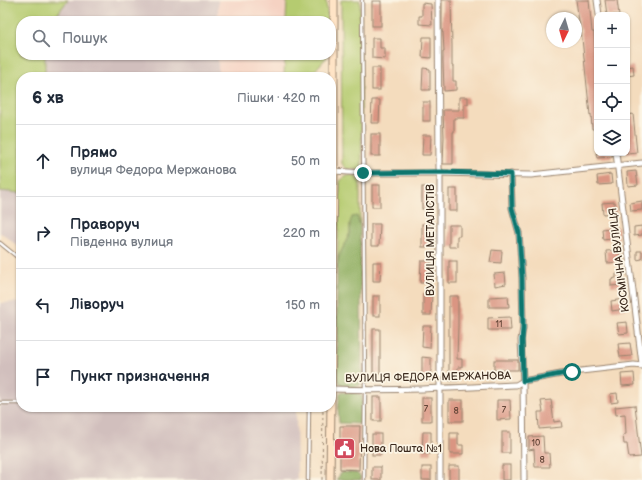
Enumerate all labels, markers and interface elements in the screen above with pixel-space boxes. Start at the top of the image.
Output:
north arrow [546,12,582,48]
map controls [594,12,630,156]
button: + [594,12,630,48]
search box [16,16,336,60]
icon: search [30,27,52,49]
text: Пошук [62,29,108,48]
button: − [594,48,630,84]
button: locate [594,84,630,120]
text: 6 хв [32,88,64,108]
text: Пішки · 420 m [237,90,320,106]
button: layers [594,120,630,156]
text: Прямо [70,143,117,162]
icon: ahead [32,150,54,172]
text: 50 m [291,153,320,169]
text: вулиця Федора Мержанова [70,162,237,178]
route end [354,164,372,182]
street label: ВУЛИЦЯ МЕТАЛІСТІВ [424,184,437,296]
street label: КОСМІЧНА ВУЛИЦЯ [606,207,632,313]
text: Праворуч [70,215,140,234]
icon: right [32,222,54,244]
text: 220 m [283,225,320,241]
text: Південна вулиця [70,234,173,250]
icon: left [32,294,54,316]
text: Ліворуч [70,295,124,314]
text: 150 m [286,297,320,313]
house number: 11 [496,319,502,330]
route start [563,363,581,381]
icon: arrive [32,366,54,388]
text: Пункт призначення [70,367,210,386]
street label: ВУЛИЦЯ ФЕДОРА МЕРЖАНОВА [345,369,511,385]
house number: 7 [424,404,429,415]
house number: 7 [502,405,507,416]
house number: 8 [453,406,459,417]
public building icon: Нова Пошта №1 [332,435,358,461]
house number: 10 [532,438,540,449]
place label: Нова Пошта №1 [360,442,442,455]
house number: 8 [539,455,545,466]

